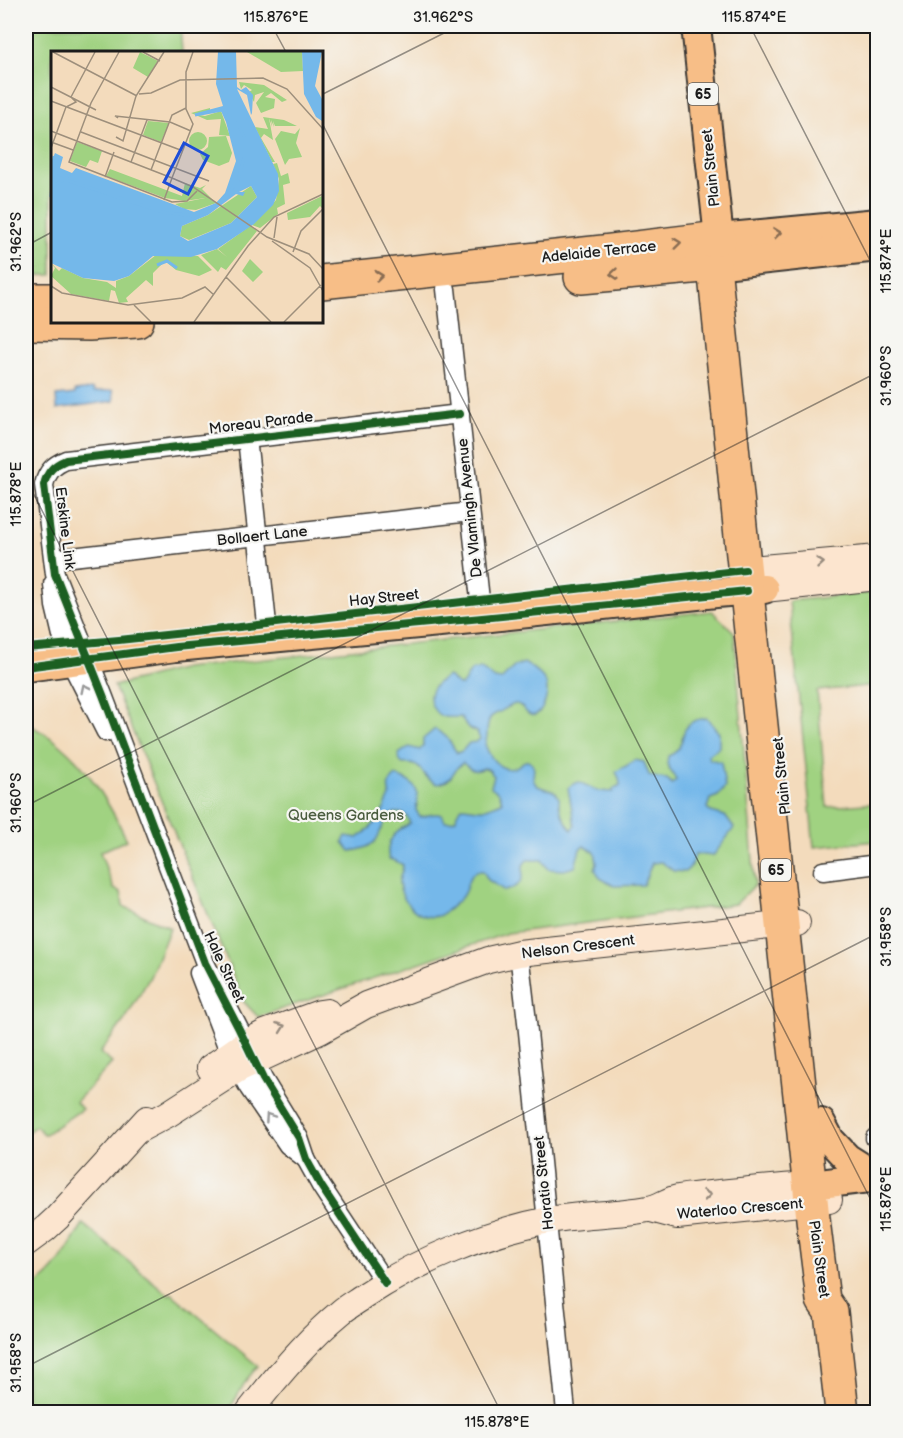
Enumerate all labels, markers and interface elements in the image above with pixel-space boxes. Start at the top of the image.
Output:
text: 115.876°E [244,8,309,27]
text: 31.962°S [413,8,473,27]
text: 115.874°E [722,8,786,27]
inset map [51,51,322,322]
road number: 65 [688,83,718,105]
street label: Plain Street [697,128,725,208]
text: 31.962°S [7,212,26,272]
one-way arrow [772,227,782,240]
text: 115.874°E [877,229,896,293]
street label: Adelaide Terrace [541,237,657,267]
one-way arrow [673,237,682,250]
one-way arrow [609,267,618,280]
one-way arrow [375,270,384,283]
text: 31.960°S [877,346,896,406]
street label: Moreau Parade [208,407,314,439]
street label: De Vlamingh Avenue [453,437,487,579]
text: 115.878°E [7,461,26,526]
street label: Erskine Link [51,486,80,571]
street label: Bollaert Lane [216,522,308,550]
one-way arrow [815,557,824,570]
street label: Hay Street [348,585,420,611]
one-way arrow [80,683,92,694]
street label: Plain Street [768,736,796,816]
text: 31.960°S [7,773,26,833]
park label: Queens Gardens [288,806,405,825]
road number: 65 [761,859,791,881]
text: 31.958°S [877,907,896,967]
street label: Hale Street [199,928,249,1006]
street label: Nelson Crescent [520,931,636,963]
one-way arrow [275,1022,286,1035]
one-way arrow [265,1112,276,1123]
street label: Horatio Street [530,1135,558,1231]
text: 115.876°E [877,1166,896,1231]
one-way arrow [703,1189,712,1202]
street label: Waterloo Crescent [676,1194,804,1224]
street label: Plain Street [804,1219,834,1299]
text: 31.958°S [7,1333,26,1393]
text: 115.878°E [465,1413,530,1432]

